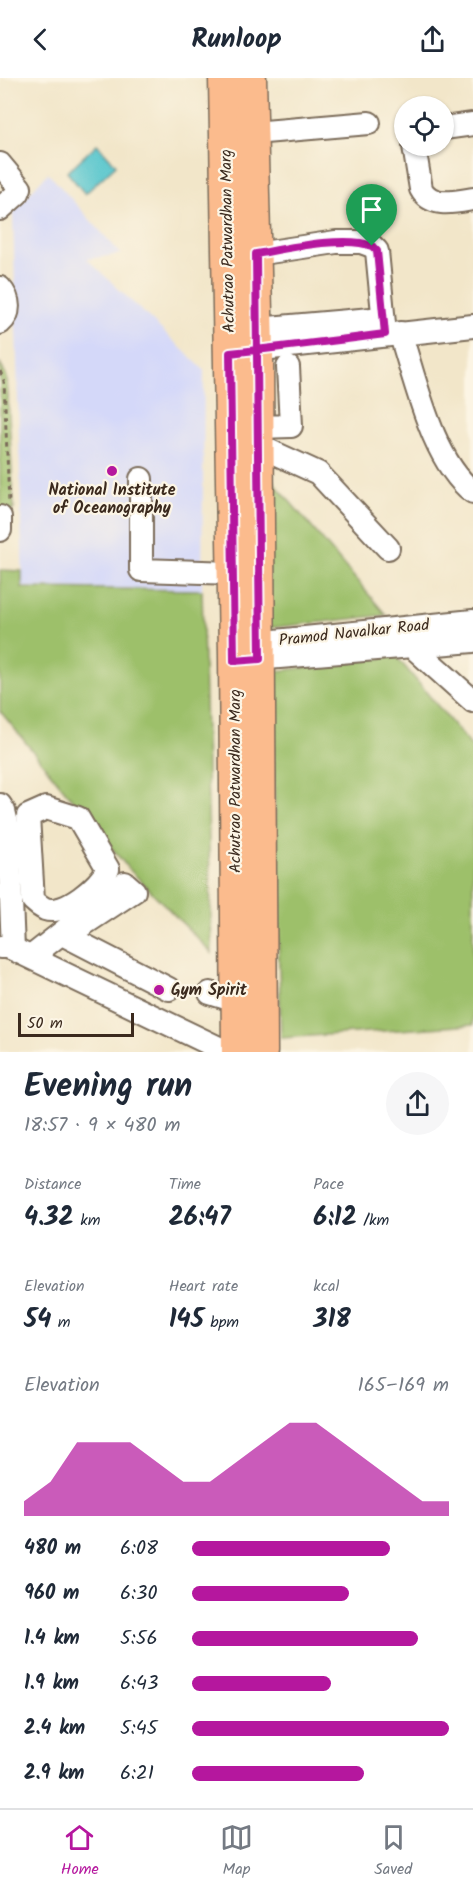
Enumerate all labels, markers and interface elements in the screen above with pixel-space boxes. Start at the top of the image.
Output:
text: Runloop [191,18,282,61]
icon: back [24,23,57,56]
icon: share [416,23,449,56]
map controls [394,96,454,156]
button: locate [394,96,454,156]
street label: Achutrao Patwardhan Marg [214,149,242,333]
pin [346,184,397,246]
icon: arrive [355,193,388,226]
marker: National Institute of Oceanography [105,464,119,478]
place label: National Institute of Oceanography [48,478,176,521]
street label: Pramod Navalkar Road [278,613,431,653]
street label: Achutrao Patwardhan Marg [223,689,248,873]
place label: Gym Spirit [171,978,248,1003]
marker: Gym Spirit [152,983,166,997]
scale bar [18,1010,134,1037]
text: 50 m [27,1011,63,1036]
text: Evening run [24,1061,192,1114]
button: share [386,1072,449,1135]
text: 18:57 · 9 × 480 m [24,1110,181,1142]
text: Distance [24,1172,82,1197]
text: Time [169,1172,201,1197]
text: Pace [313,1172,344,1197]
text: 4.32 [24,1197,74,1239]
text: 26:47 [169,1197,231,1239]
text: 6:12 [313,1197,357,1239]
text: km [74,1208,100,1233]
text: /km [357,1208,389,1233]
text: Elevation [24,1274,85,1299]
text: Heart rate [169,1274,238,1299]
text: kcal [313,1274,339,1299]
text: 54 [24,1299,51,1341]
text: 145 [169,1299,204,1341]
text: 318 [313,1299,351,1341]
text: m [51,1310,70,1335]
text: bpm [204,1310,239,1335]
text: Elevation [24,1370,100,1402]
text: 165–169 m [358,1370,449,1402]
text: 480 m [24,1533,81,1565]
text: 6:08 [120,1533,158,1565]
text: 960 m [24,1578,79,1610]
text: 6:30 [120,1578,157,1610]
text: 1.4 km [24,1623,80,1655]
text: 5:56 [120,1623,158,1655]
text: 1.9 km [24,1668,79,1700]
text: 6:43 [120,1668,158,1700]
text: 2.4 km [24,1713,85,1745]
text: 5:45 [120,1713,157,1745]
text: 2.9 km [24,1758,84,1790]
text: 6:21 [120,1758,154,1790]
tab: Home [61,1821,99,1882]
tab: Map [220,1821,253,1882]
tab: Saved [374,1821,412,1882]

